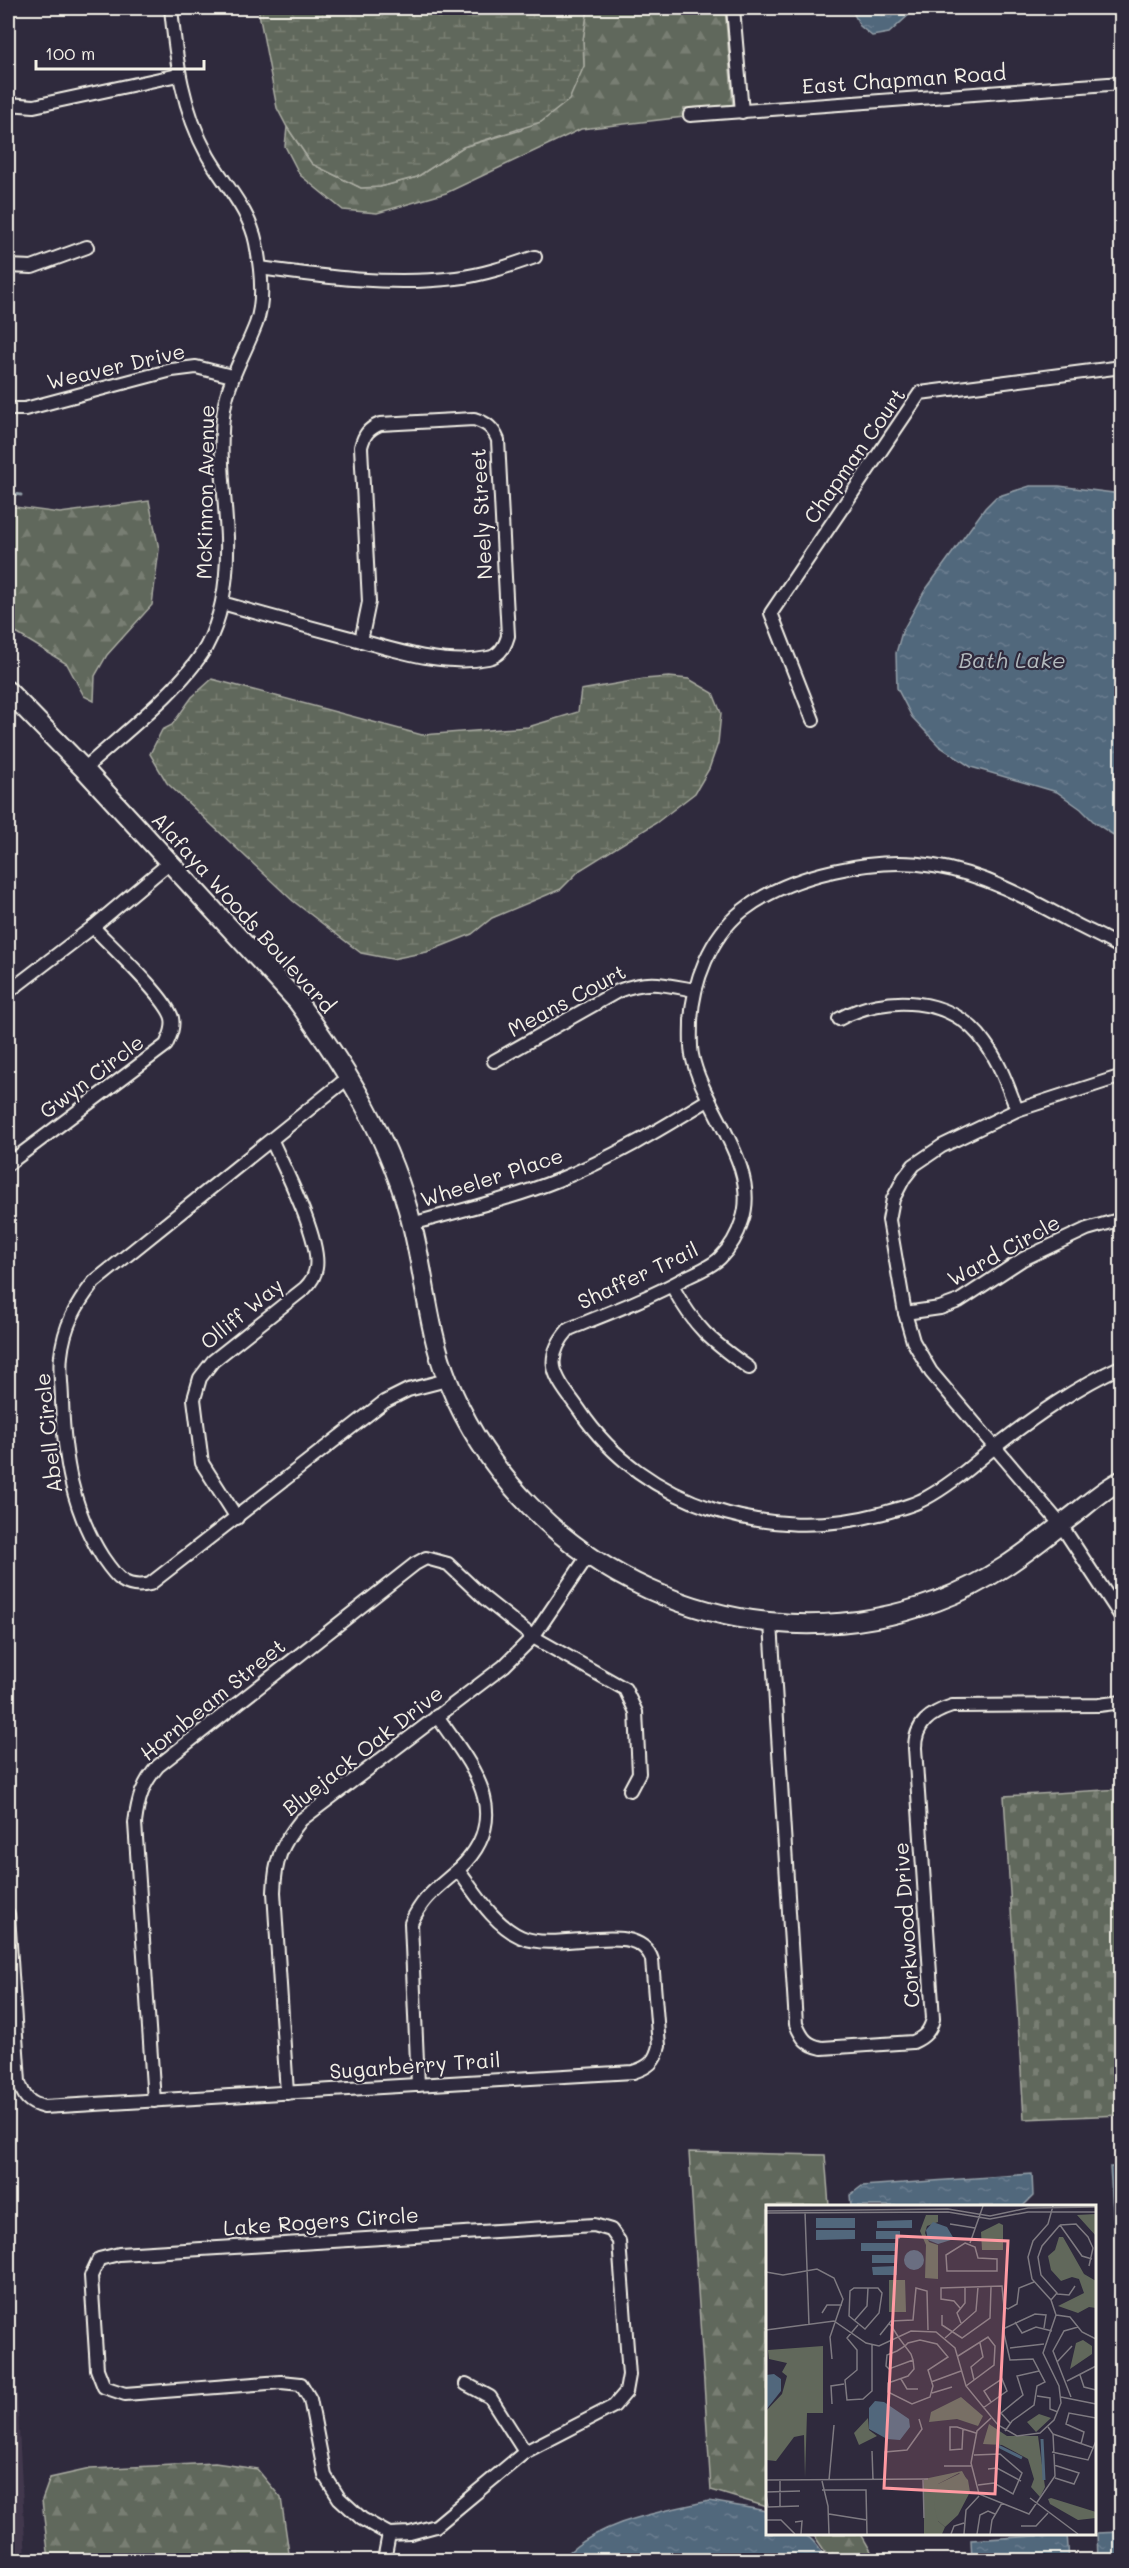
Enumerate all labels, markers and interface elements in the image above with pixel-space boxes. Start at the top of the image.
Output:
scale bar [36,33,204,71]
text: 100 m [45,41,95,65]
street label: East Chapman Road [801,58,1007,99]
street label: Weaver Drive [44,336,188,395]
street label: Chapman Court [797,382,911,528]
street label: McKinnon Avenue [189,404,220,580]
street label: Neely Street [464,448,497,580]
water label: Bath Lake [958,645,1066,674]
street label: Alafaya Woods Boulevard [146,806,342,1018]
street label: Means Court [503,957,630,1042]
street label: Gwyn Circle [34,1028,149,1124]
street label: Wheeler Place [417,1141,566,1212]
street label: Ward Circle [942,1208,1064,1292]
street label: Shaffer Trail [573,1235,702,1314]
street label: Olliff Way [194,1271,288,1355]
street label: Abell Circle [28,1372,67,1495]
street label: Hornbeam Street [134,1632,290,1766]
street label: Bluejack Oak Drive [276,1679,448,1821]
street label: Corkwood Drive [886,1841,925,2009]
street label: Sugarberry Trail [329,2045,501,2084]
street label: Lake Rogers Circle [222,2200,420,2241]
inset map [766,2205,1096,2535]

